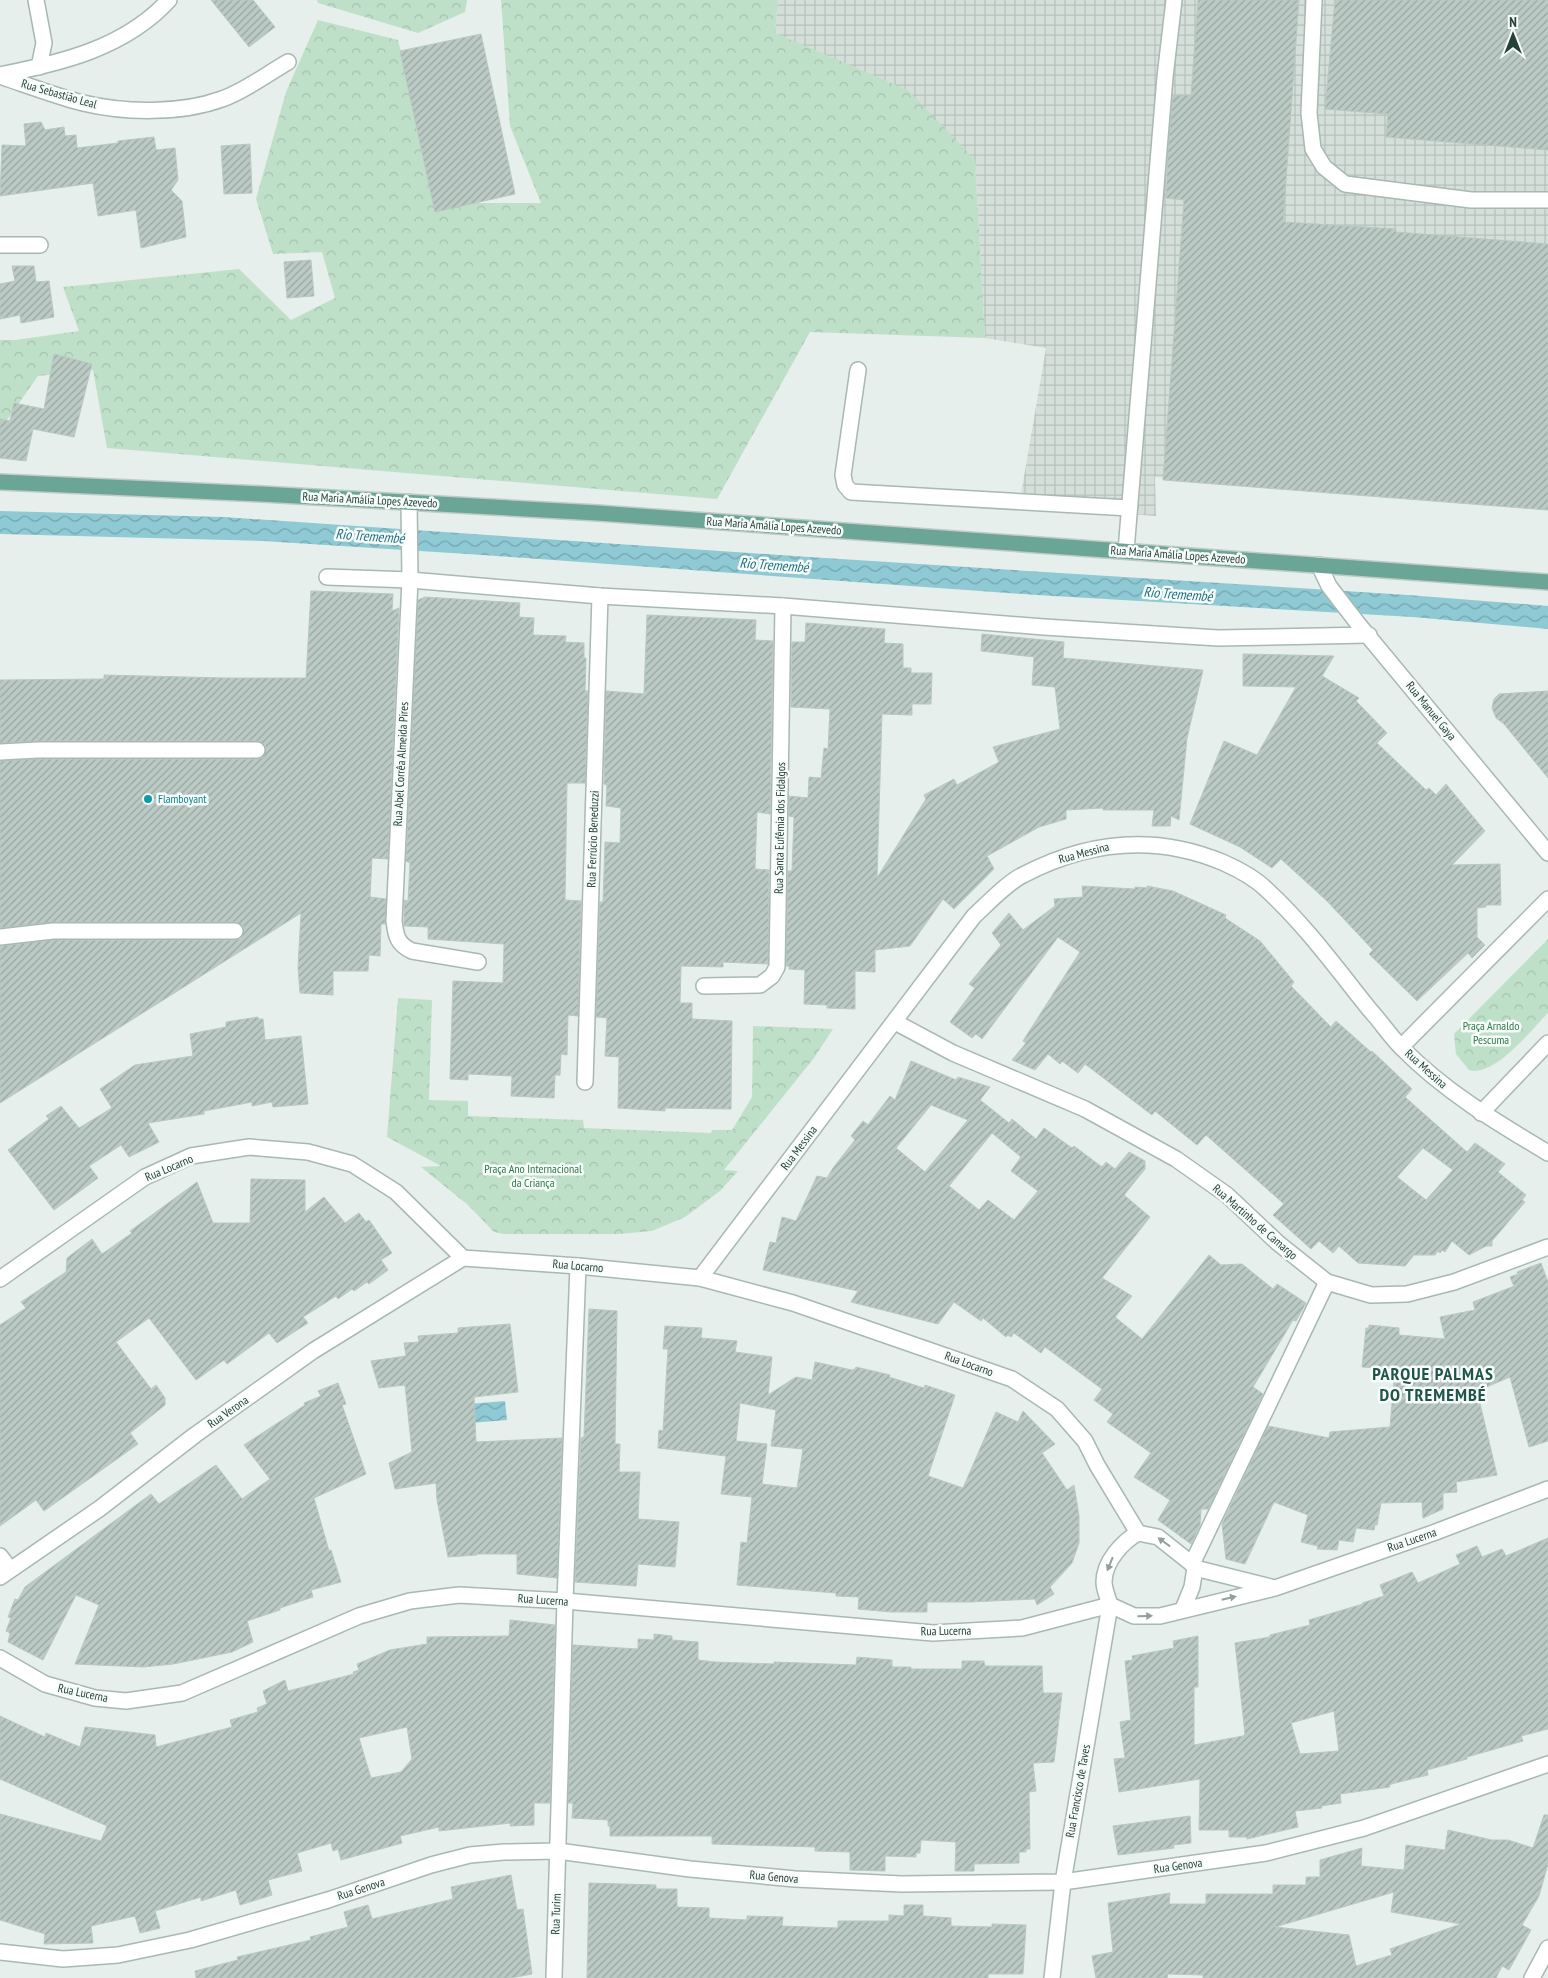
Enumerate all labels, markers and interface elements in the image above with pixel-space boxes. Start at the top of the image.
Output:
north arrow [1488,10,1538,60]
text: N [1509,13,1517,31]
street label: Rua Sebastião Leal [20,76,99,112]
street label: Rua Maria Amália Lopes Azevedo [302,488,438,511]
street label: Rua Maria Amália Lopes Azevedo [706,513,842,538]
water label: Rio Tremembé [335,525,406,547]
street label: Rua Maria Amália Lopes Azevedo [1110,542,1246,567]
water label: Rio Tremembé [739,554,810,576]
water label: Rio Tremembé [1143,583,1214,605]
street label: Rua Manuel Gaya [1403,678,1460,743]
street label: Rua Abel Corrêa Almeida Pires [390,701,411,827]
street label: Rua Santa Eufêmia dos Fidalgos [771,762,788,894]
street label: Rua Ferrúcio Beneduzzi [583,790,602,888]
place label: Flamboyant [158,791,207,806]
marker: Flamboyant [142,793,154,805]
street label: Rua Messina [1057,839,1111,866]
park label: Praça Arnaldo Pescuma [1463,1018,1519,1047]
street label: Rua Messina [1402,1046,1451,1092]
street label: Rua Messina [777,1122,820,1173]
street label: Rua Locarno [143,1151,195,1184]
park label: Praça Ano Internacional da Criança [484,1161,582,1190]
street label: Rua Martinho de Camargo [1210,1181,1301,1263]
street label: Rua Locarno [552,1256,604,1275]
street label: Rua Locarno [943,1348,996,1379]
district label: PARQUE PALMAS DO TREMEMBÉ [1372,1362,1494,1406]
street label: Rua Verona [204,1392,251,1431]
street label: Rua Lucerna [1385,1524,1438,1555]
one-way arrow [1157,1537,1171,1547]
one-way arrow [1106,1557,1114,1572]
street label: Rua Lucerna [517,1590,569,1609]
one-way arrow [1221,1594,1236,1602]
one-way arrow [1138,1612,1154,1620]
street label: Rua Lucerna [921,1623,972,1638]
street label: Rua Lucerna [57,1680,110,1705]
street label: Rua Francisco de Taves [1062,1743,1093,1839]
street label: Rua Genova [1153,1855,1203,1876]
street label: Rua Genova [749,1867,799,1886]
street label: Rua Genova [335,1874,387,1903]
street label: Rua Turim [547,1893,564,1935]

